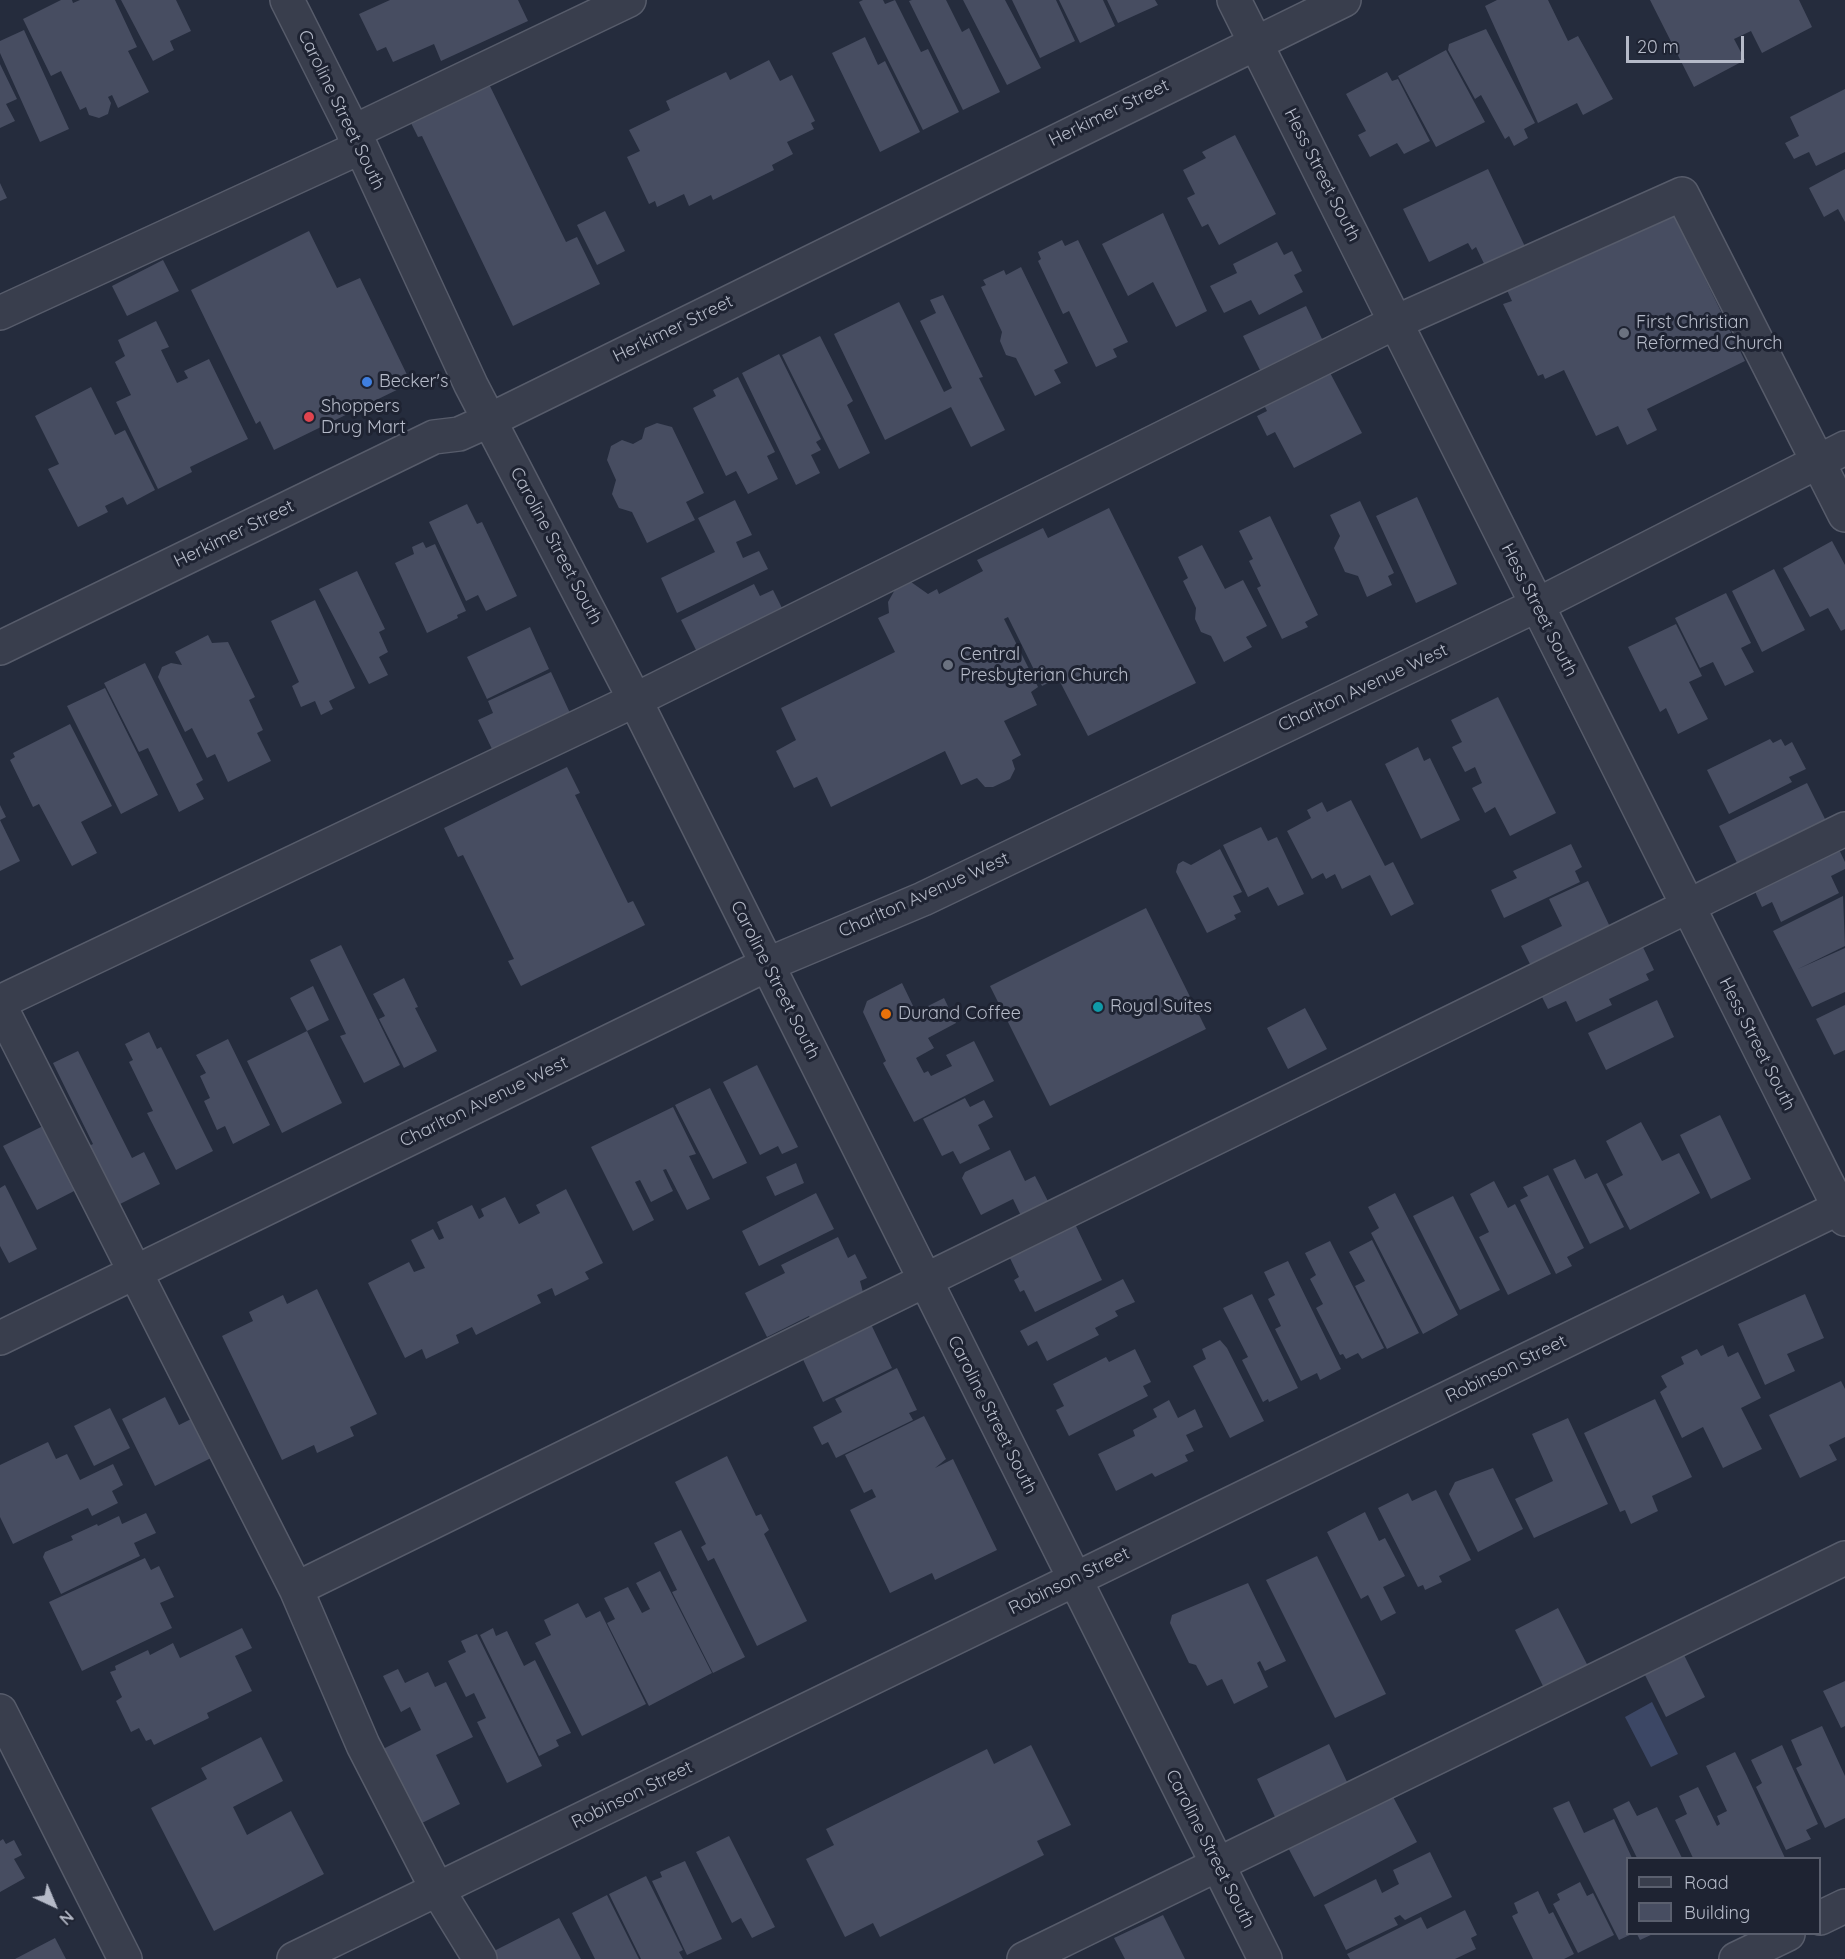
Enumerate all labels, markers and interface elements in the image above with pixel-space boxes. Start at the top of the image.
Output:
scale bar [1629,24,1748,62]
street label: Caroline Street South [293,27,389,193]
text: 20 m [1637,35,1679,58]
street label: Herkimer Street [1045,75,1173,151]
street label: Hess Street South [1279,105,1365,245]
street label: Herkimer Street [609,291,737,367]
place label: First Christian Reformed Church [1636,312,1782,354]
marker: First Christian Reformed Church [1617,326,1631,340]
place label: Becker's [379,371,448,393]
marker: Becker's [360,375,374,389]
place label: Shoppers Drug Mart [321,396,406,438]
marker: Shoppers Drug Mart [302,410,316,424]
street label: Caroline Street South [505,464,607,628]
street label: Herkimer Street [170,496,298,572]
street label: Hess Street South [1496,540,1582,680]
street label: Charlton Avenue West [1275,639,1451,737]
place label: Central Presbyterian Church [960,644,1128,686]
marker: Central Presbyterian Church [941,658,955,672]
street label: Charlton Avenue West [835,848,1013,942]
street label: Caroline Street South [726,897,824,1063]
street label: Hess Street South [1714,974,1800,1114]
place label: Royal Suites [1110,996,1212,1018]
marker: Royal Suites [1091,1000,1105,1014]
place label: Durand Coffee [898,1003,1021,1025]
marker: Durand Coffee [879,1007,893,1021]
street label: Charlton Avenue West [396,1052,572,1152]
street label: Robinson Street [1442,1330,1570,1408]
street label: Caroline Street South [943,1332,1041,1498]
street label: Robinson Street [1005,1542,1133,1620]
street label: Robinson Street [568,1756,696,1834]
street label: Caroline Street South [1161,1766,1259,1932]
legend [1626,1857,1821,1935]
text: Road [1684,1871,1729,1894]
north arrow [24,1875,84,1935]
text: Building [1684,1901,1750,1924]
text: N [55,1907,78,1929]

